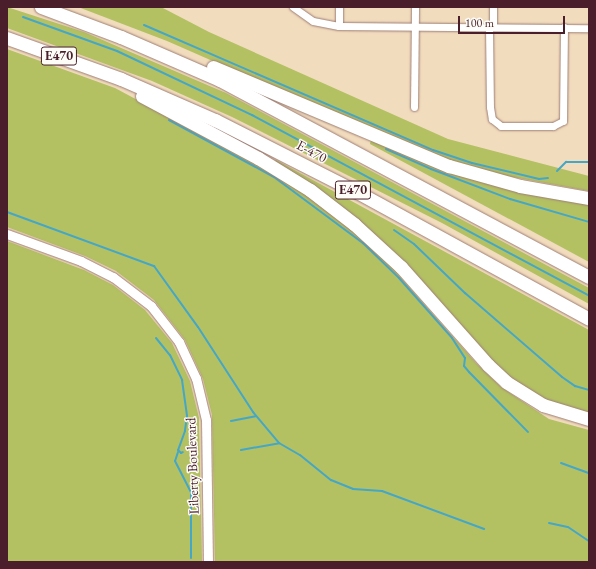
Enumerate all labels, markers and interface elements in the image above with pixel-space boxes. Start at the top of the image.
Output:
scale bar [460,8,567,34]
text: 100 m [465,15,494,31]
road number: E470 [40,45,78,67]
street label: E-470 [294,136,330,166]
road number: E470 [334,179,372,201]
street label: Liberty Boulevard [182,417,202,515]

